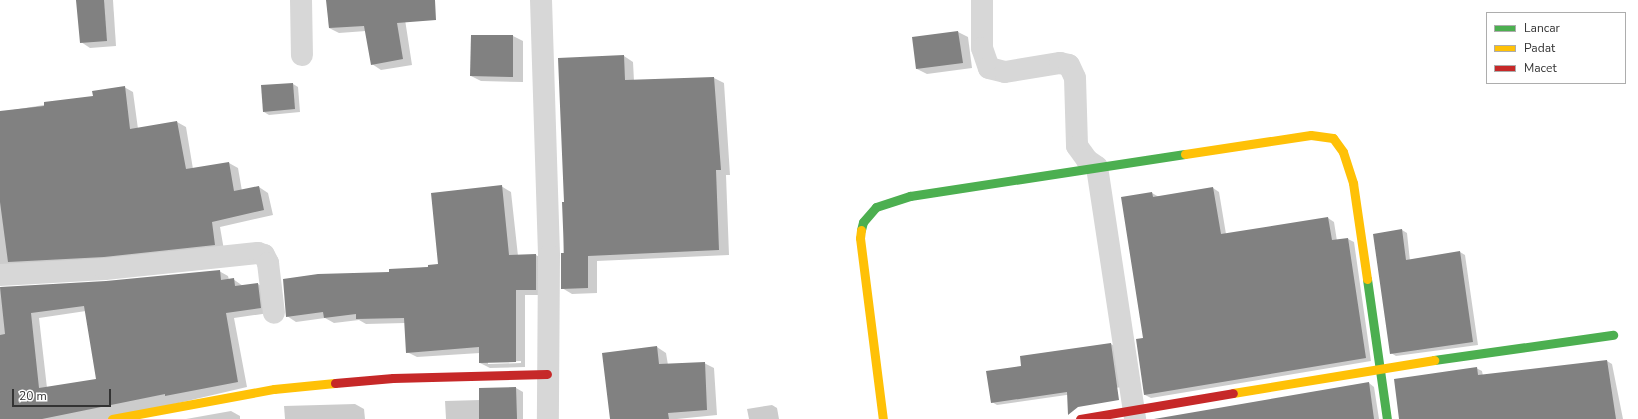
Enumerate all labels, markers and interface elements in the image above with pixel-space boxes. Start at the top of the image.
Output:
legend [1486,12,1626,84]
text: Lancar [1524,20,1560,36]
text: Padat [1524,40,1555,56]
text: Macet [1524,60,1557,76]
scale bar [14,381,113,407]
text: 20 m [19,388,47,404]

